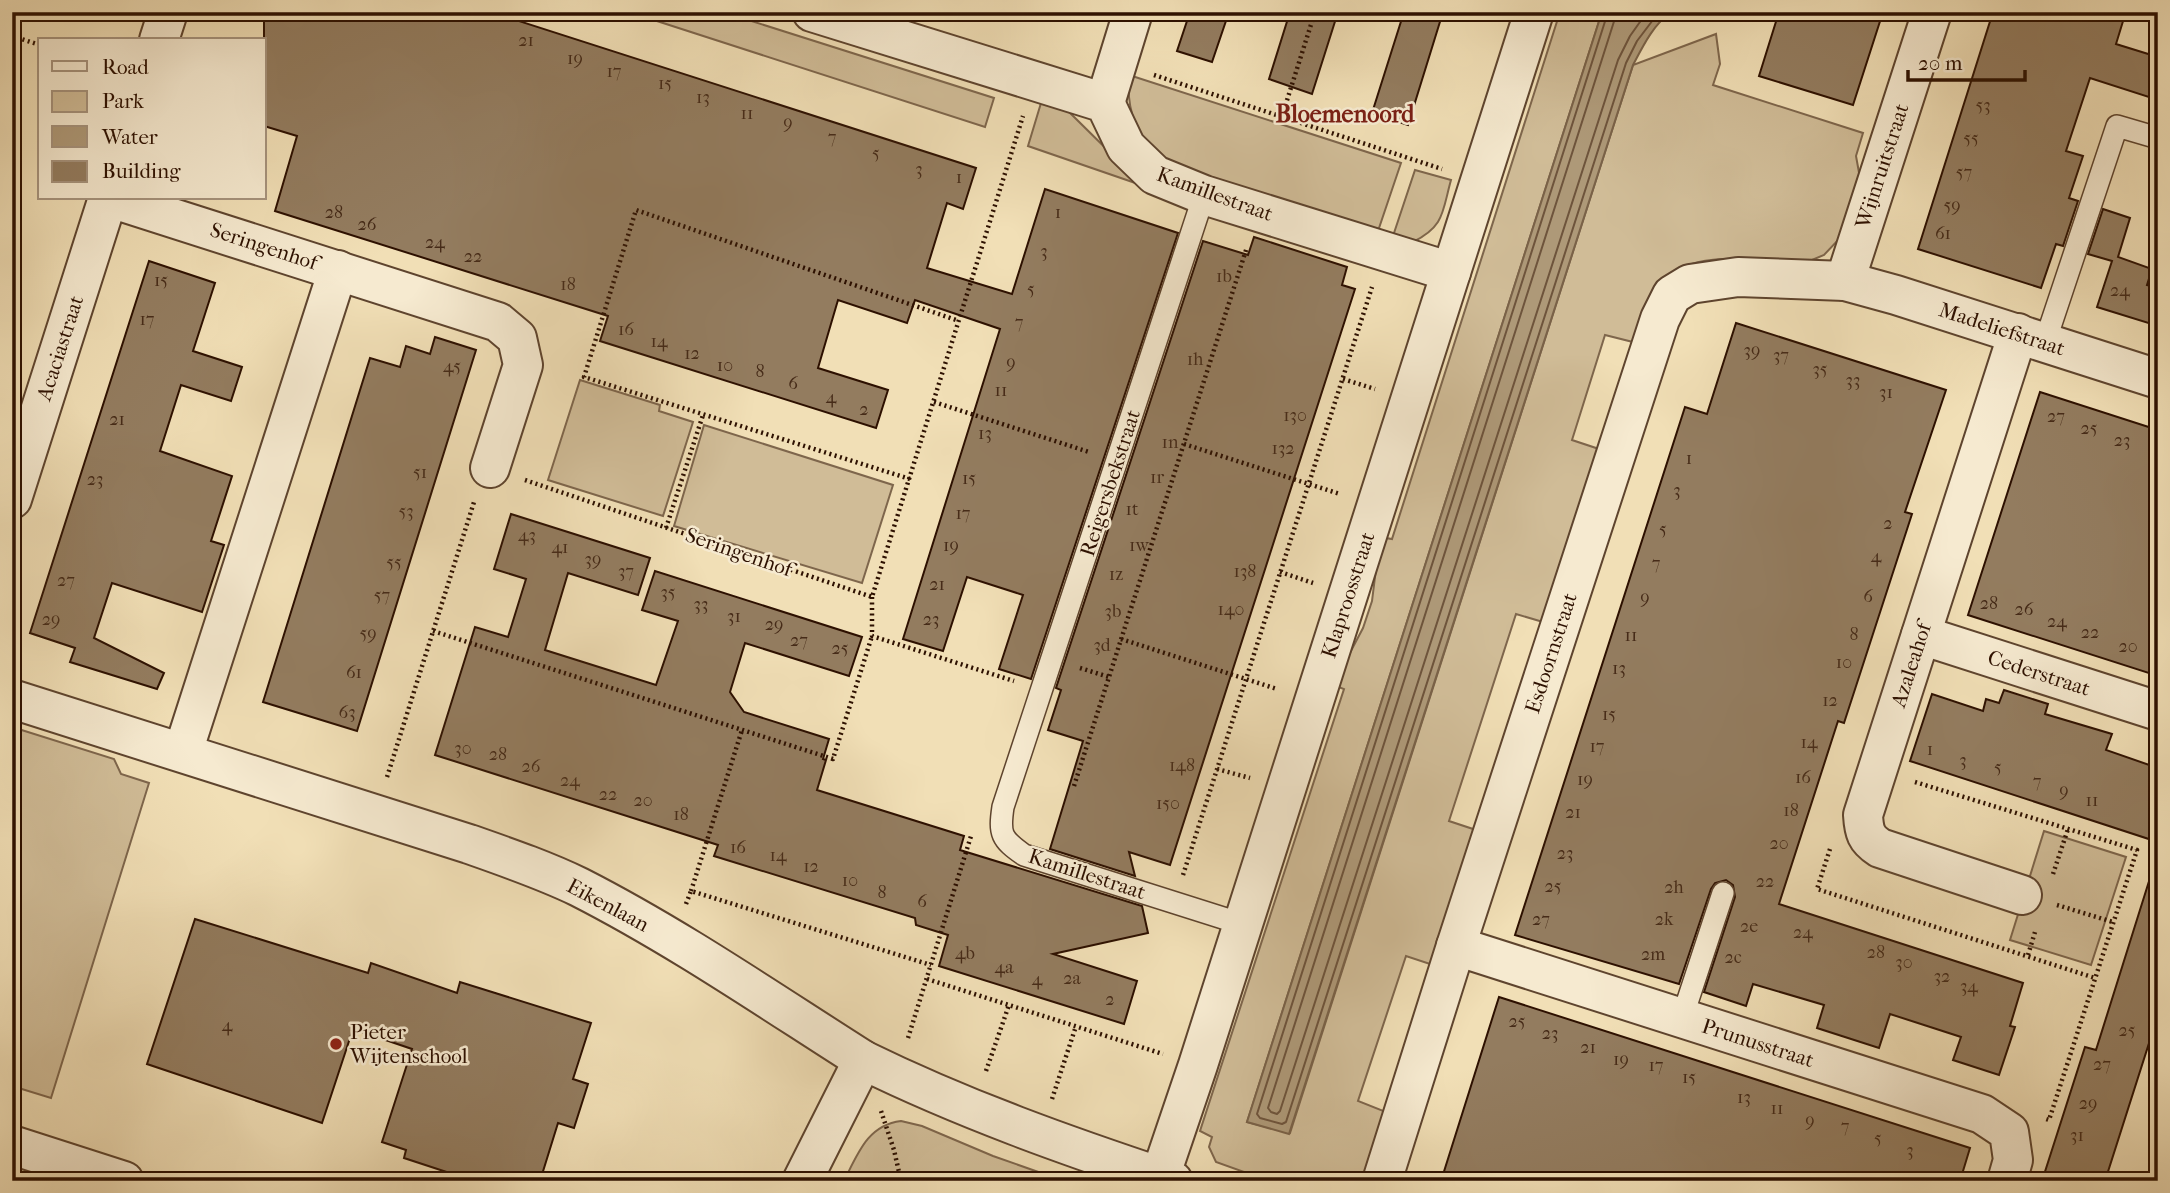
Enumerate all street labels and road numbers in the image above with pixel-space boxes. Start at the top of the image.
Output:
street label: Wijnruitstraat [1850,100,1914,232]
street label: Kamillestraat [1154,162,1277,226]
street label: Seringenhof [207,217,325,276]
street label: Acaciastraat [31,292,88,404]
street label: Madeliefstraat [1936,297,2068,361]
street label: Reigersbekstraat [1075,406,1145,559]
street label: Seringenhof [682,523,799,583]
street label: Klaproosstraat [1316,529,1380,661]
street label: Esdoornstraat [1520,589,1582,716]
street label: Azaleahof [1886,616,1937,711]
street label: Cederstraat [1985,645,2094,701]
street label: Kamillestraat [1025,844,1149,904]
street label: Eikenlaan [563,873,653,937]
street label: Prunusstraat [1699,1014,1817,1073]

